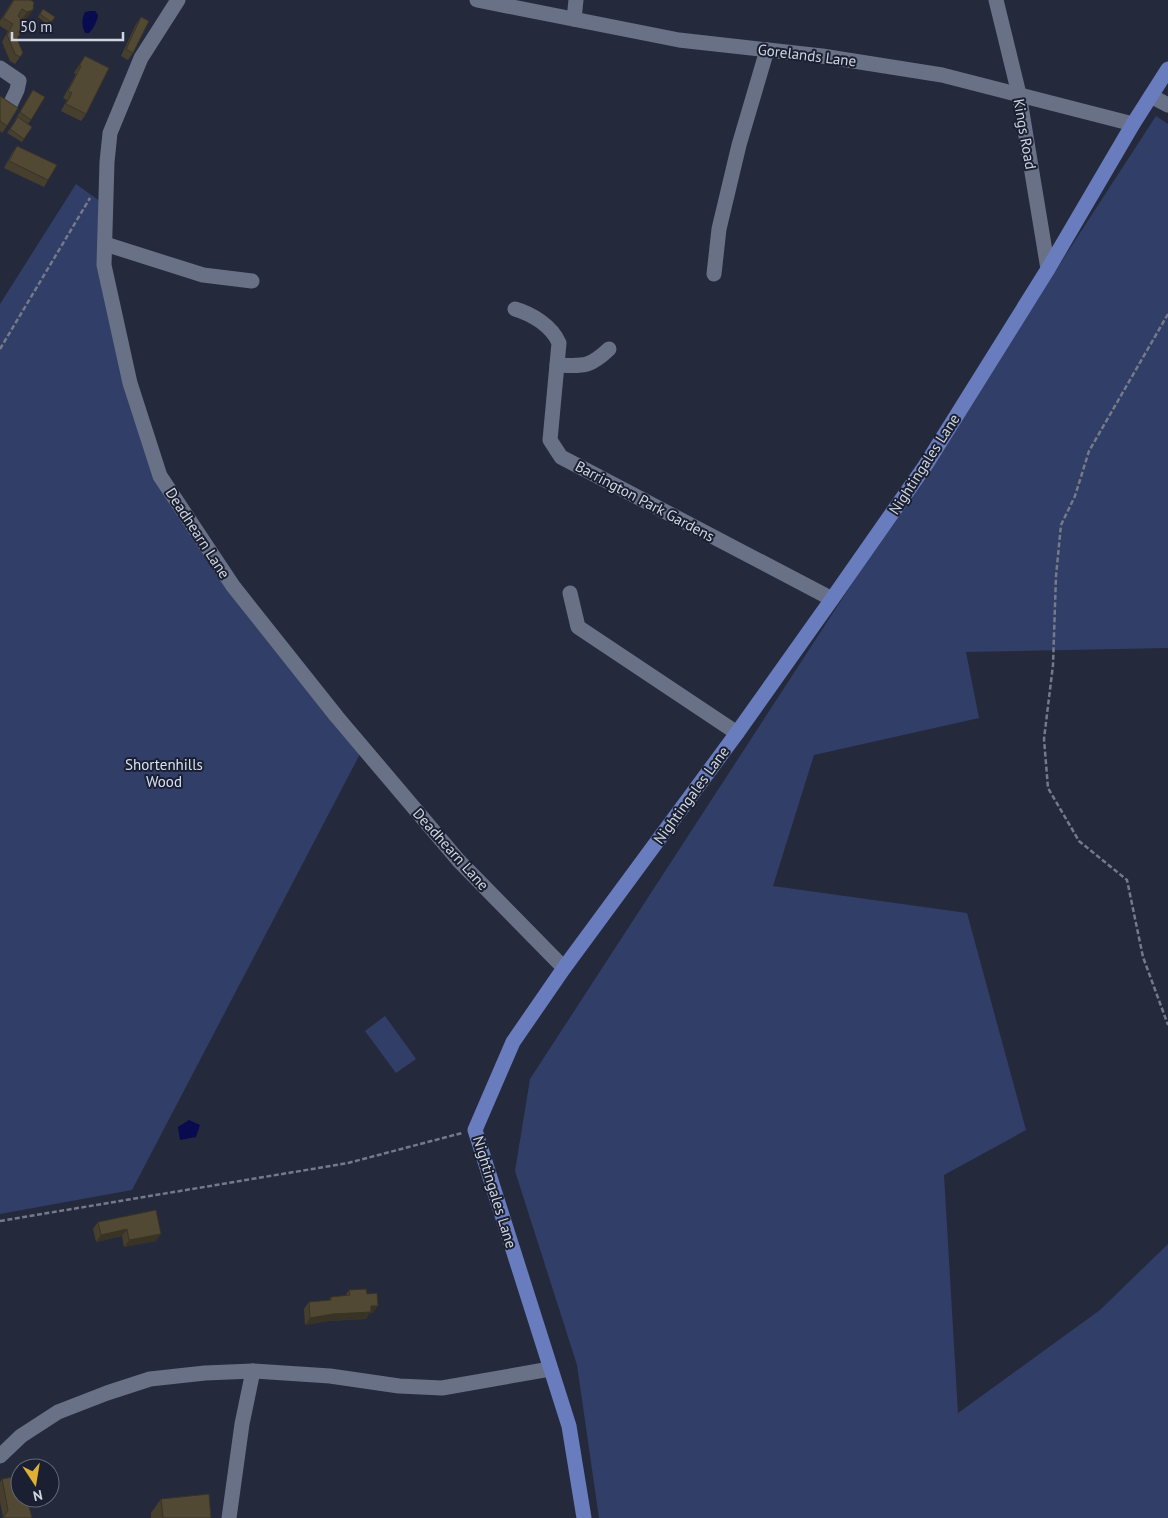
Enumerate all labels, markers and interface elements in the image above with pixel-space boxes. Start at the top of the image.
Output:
scale bar [12,10,124,42]
text: 50 m [20,17,53,36]
street label: Gorelands Lane [757,40,857,70]
street label: Kings Road [1009,97,1041,171]
street label: Nightingales Lane [884,410,964,518]
street label: Barrington Park Gardens [572,456,718,546]
street label: Deadhearn Lane [162,484,234,582]
street label: Nightingales Lane [649,742,733,848]
park label: Shortenhills Wood [125,755,203,791]
street label: Deadhearn Lane [409,804,493,894]
street label: Nightingales Lane [469,1134,521,1250]
north arrow [10,1458,60,1508]
text: N [31,1486,44,1505]

